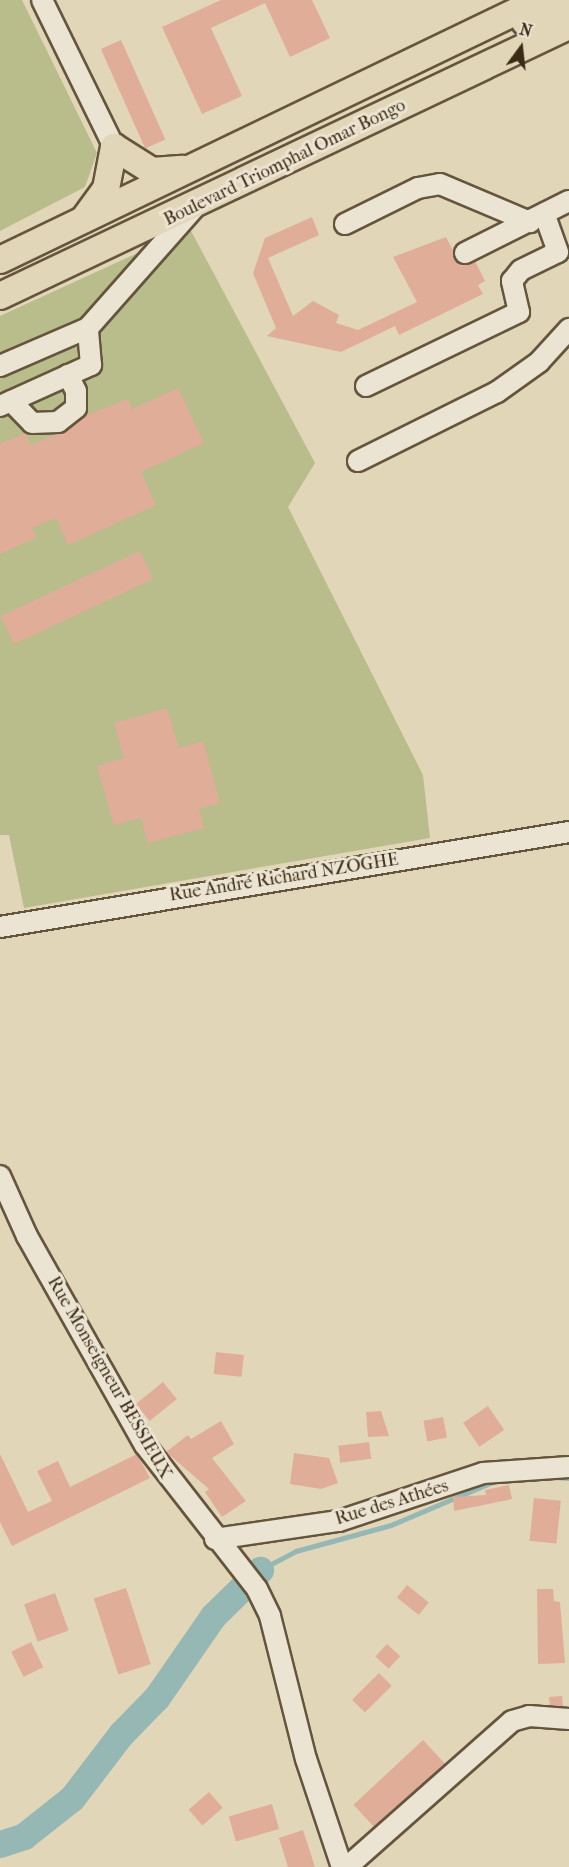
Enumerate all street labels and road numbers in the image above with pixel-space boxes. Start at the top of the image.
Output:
street label: Boulevard Triomphal Omar Bongo [161,95,409,231]
street label: Rue André Richard NZOGHE [168,849,400,907]
street label: Rue Monseigneur BESSIEUX [42,1273,176,1483]
street label: Rue des Athées [333,1476,451,1530]

